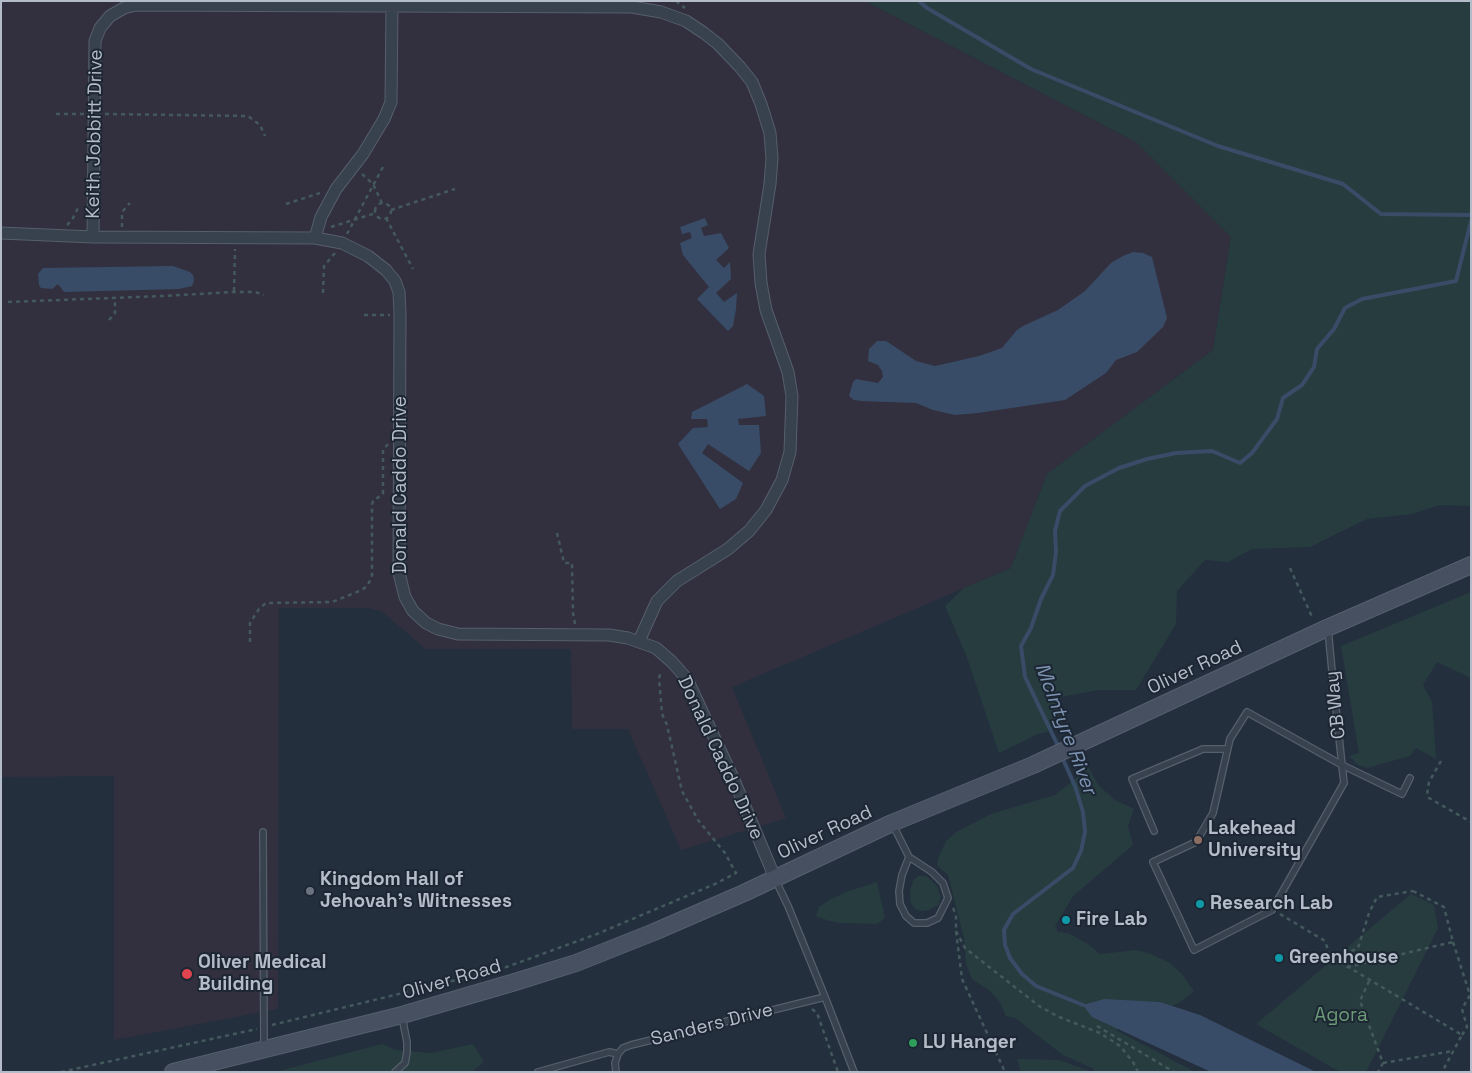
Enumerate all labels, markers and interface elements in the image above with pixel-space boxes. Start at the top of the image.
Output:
street label: Keith Jobbitt Drive [82,49,108,219]
street label: Donald Caddo Drive [390,396,412,574]
street label: Oliver Road [1144,636,1246,700]
water label: McIntyre River [1029,660,1101,798]
street label: CB Way [1321,670,1351,740]
street label: Donald Caddo Drive [672,672,768,844]
street label: Oliver Road [774,801,876,865]
place label: Lakehead University [1208,818,1301,862]
marker: Lakehead University [1192,834,1204,846]
place label: Kingdom Hall of Jehovah's Witnesses [320,869,512,913]
marker: Kingdom Hall of Jehovah's Witnesses [304,885,316,897]
place label: Research Lab [1210,893,1333,915]
marker: Research Lab [1194,898,1206,910]
place label: Fire Lab [1076,909,1148,931]
marker: Fire Lab [1060,914,1072,926]
place label: Greenhouse [1289,947,1398,969]
place label: Oliver Medical Building [198,952,326,996]
marker: Greenhouse [1273,952,1285,964]
street label: Oliver Road [400,955,504,1005]
marker: Oliver Medical Building [180,967,194,981]
street label: Sanders Drive [649,999,775,1051]
park label: Agora [1314,1005,1368,1027]
place label: LU Hanger [923,1032,1016,1054]
marker: LU Hanger [907,1037,919,1049]

